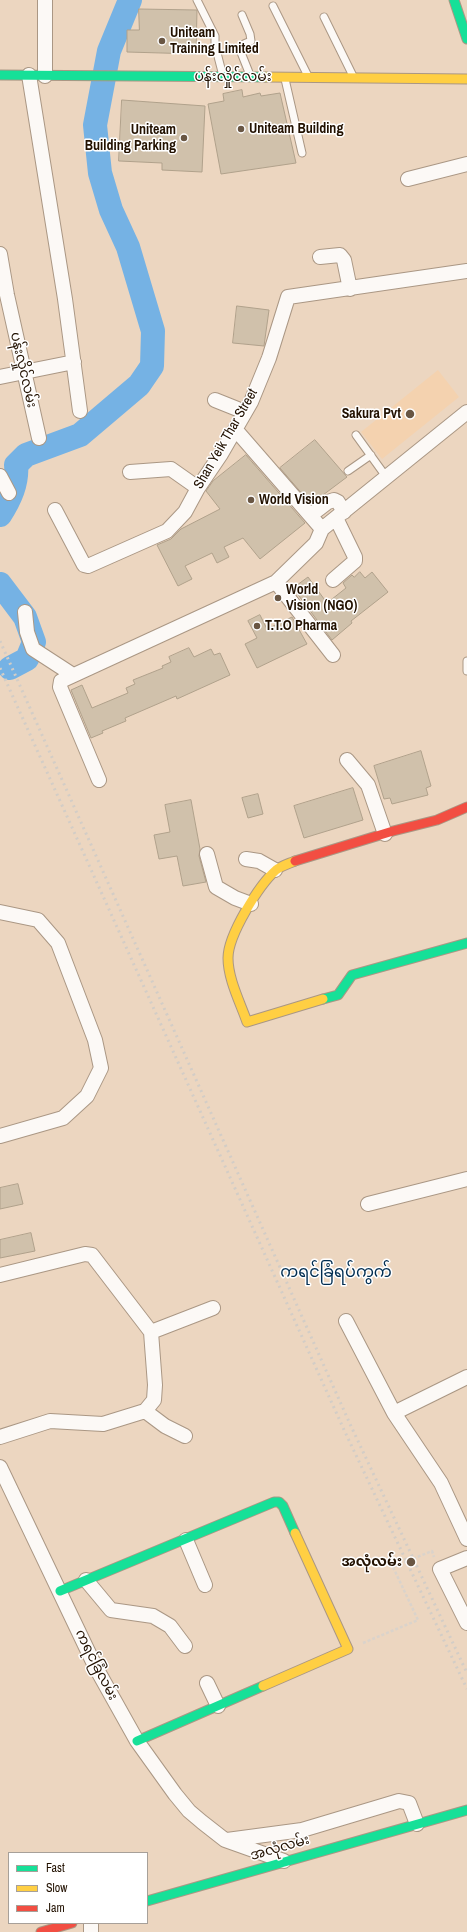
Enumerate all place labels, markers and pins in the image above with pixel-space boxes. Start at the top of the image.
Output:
place label: Uniteam Training Limited [170,25,259,58]
marker: Uniteam Training Limited [157,36,167,46]
place label: Uniteam Building [249,121,343,137]
place label: Uniteam Building Parking [85,122,176,154]
marker: Uniteam Building [236,124,246,134]
marker: Uniteam Building Parking [179,133,189,143]
place label: Sakura Pvt [342,406,401,422]
marker: Sakura Pvt [404,408,416,420]
place label: World Vision [259,492,329,508]
marker: World Vision [246,495,256,505]
place label: World Vision (NGO) [286,582,357,614]
marker: World Vision (NGO) [273,593,283,603]
place label: T.T.O Pharma [265,618,337,634]
marker: T.T.O Pharma [252,621,262,631]
place label: အလုံလမ်း [342,1554,402,1570]
marker: အလုံလမ်း [405,1556,417,1568]

